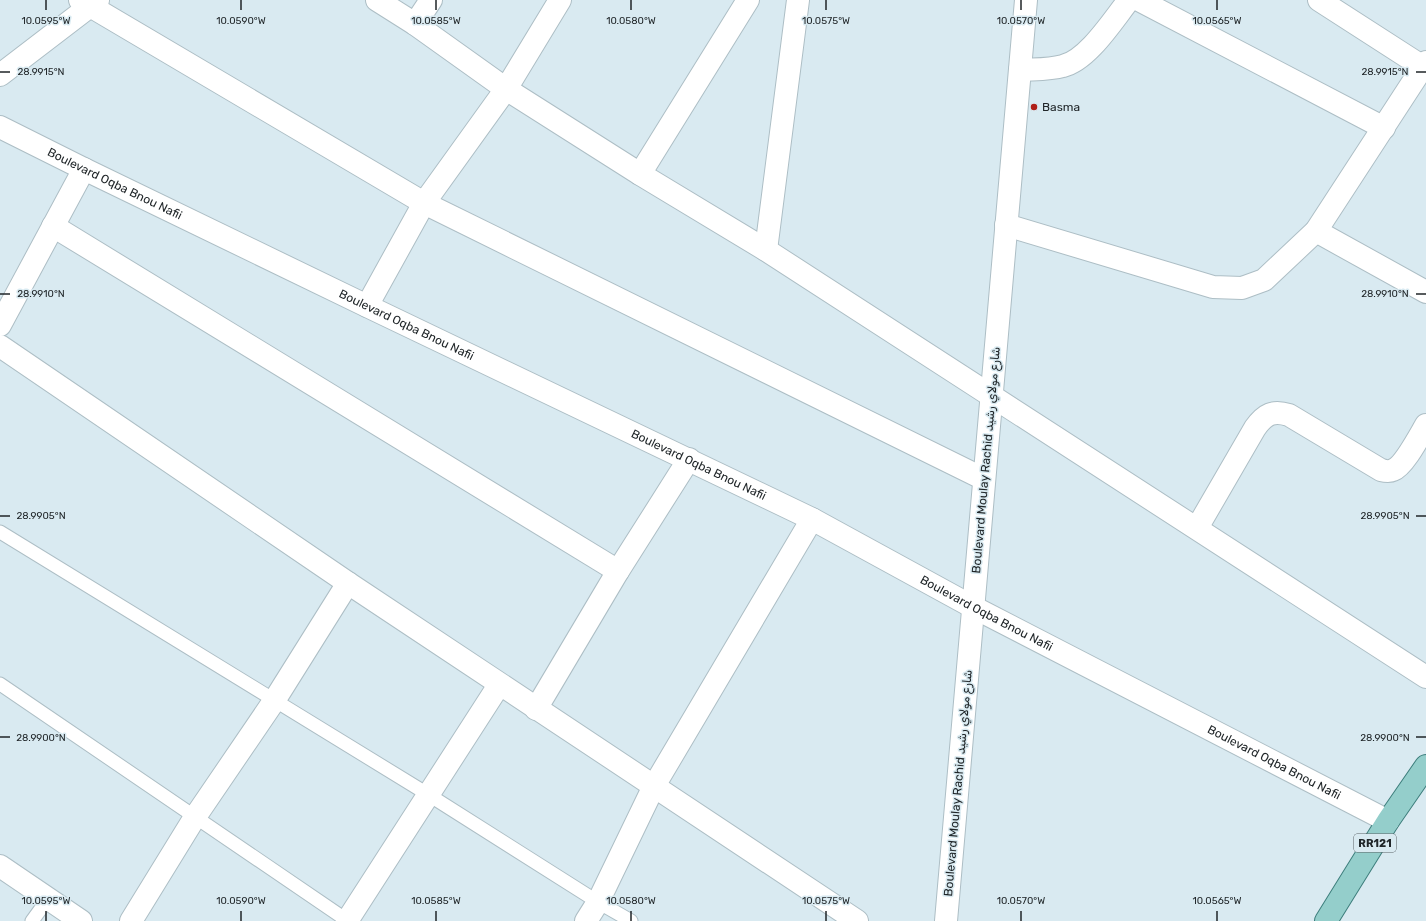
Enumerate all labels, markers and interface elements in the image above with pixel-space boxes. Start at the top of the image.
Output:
text: 10.0595°W [22,15,70,27]
text: 10.0590°W [216,15,266,27]
text: 10.0585°W [411,15,461,27]
text: 10.0580°W [606,15,656,27]
text: 10.0575°W [802,15,850,27]
text: 10.0570°W [997,15,1045,27]
text: 10.0565°W [1193,15,1242,27]
text: 28.9915°N [17,66,65,78]
text: 28.9915°N [1361,66,1409,78]
place label: Basma [1042,100,1080,114]
marker: Basma [1029,102,1039,112]
street label: Boulevard Oqba Bnou Nafii [45,145,184,222]
street label: Boulevard Oqba Bnou Nafii [337,286,476,363]
text: 28.9910°N [17,288,65,300]
text: 28.9910°N [1361,288,1409,300]
street label: Boulevard Moulay Rachid شارع مولاي رشيد [969,346,1005,574]
street label: Boulevard Oqba Bnou Nafii [629,426,768,503]
text: 28.9905°N [16,510,66,522]
text: 28.9905°N [1360,510,1410,522]
street label: Boulevard Oqba Bnou Nafii [918,572,1055,654]
street label: Boulevard Moulay Rachid شارع مولاي رشيد [941,669,977,897]
street label: Boulevard Oqba Bnou Nafii [1205,722,1343,802]
text: 28.9900°N [16,732,66,744]
text: 28.9900°N [1360,732,1410,744]
road number: RR121 [1354,834,1396,852]
text: 10.0595°W [22,895,70,907]
text: 10.0590°W [216,895,266,907]
text: 10.0585°W [411,895,461,907]
text: 10.0580°W [606,895,656,907]
text: 10.0575°W [802,895,850,907]
text: 10.0570°W [997,895,1045,907]
text: 10.0565°W [1193,895,1242,907]

